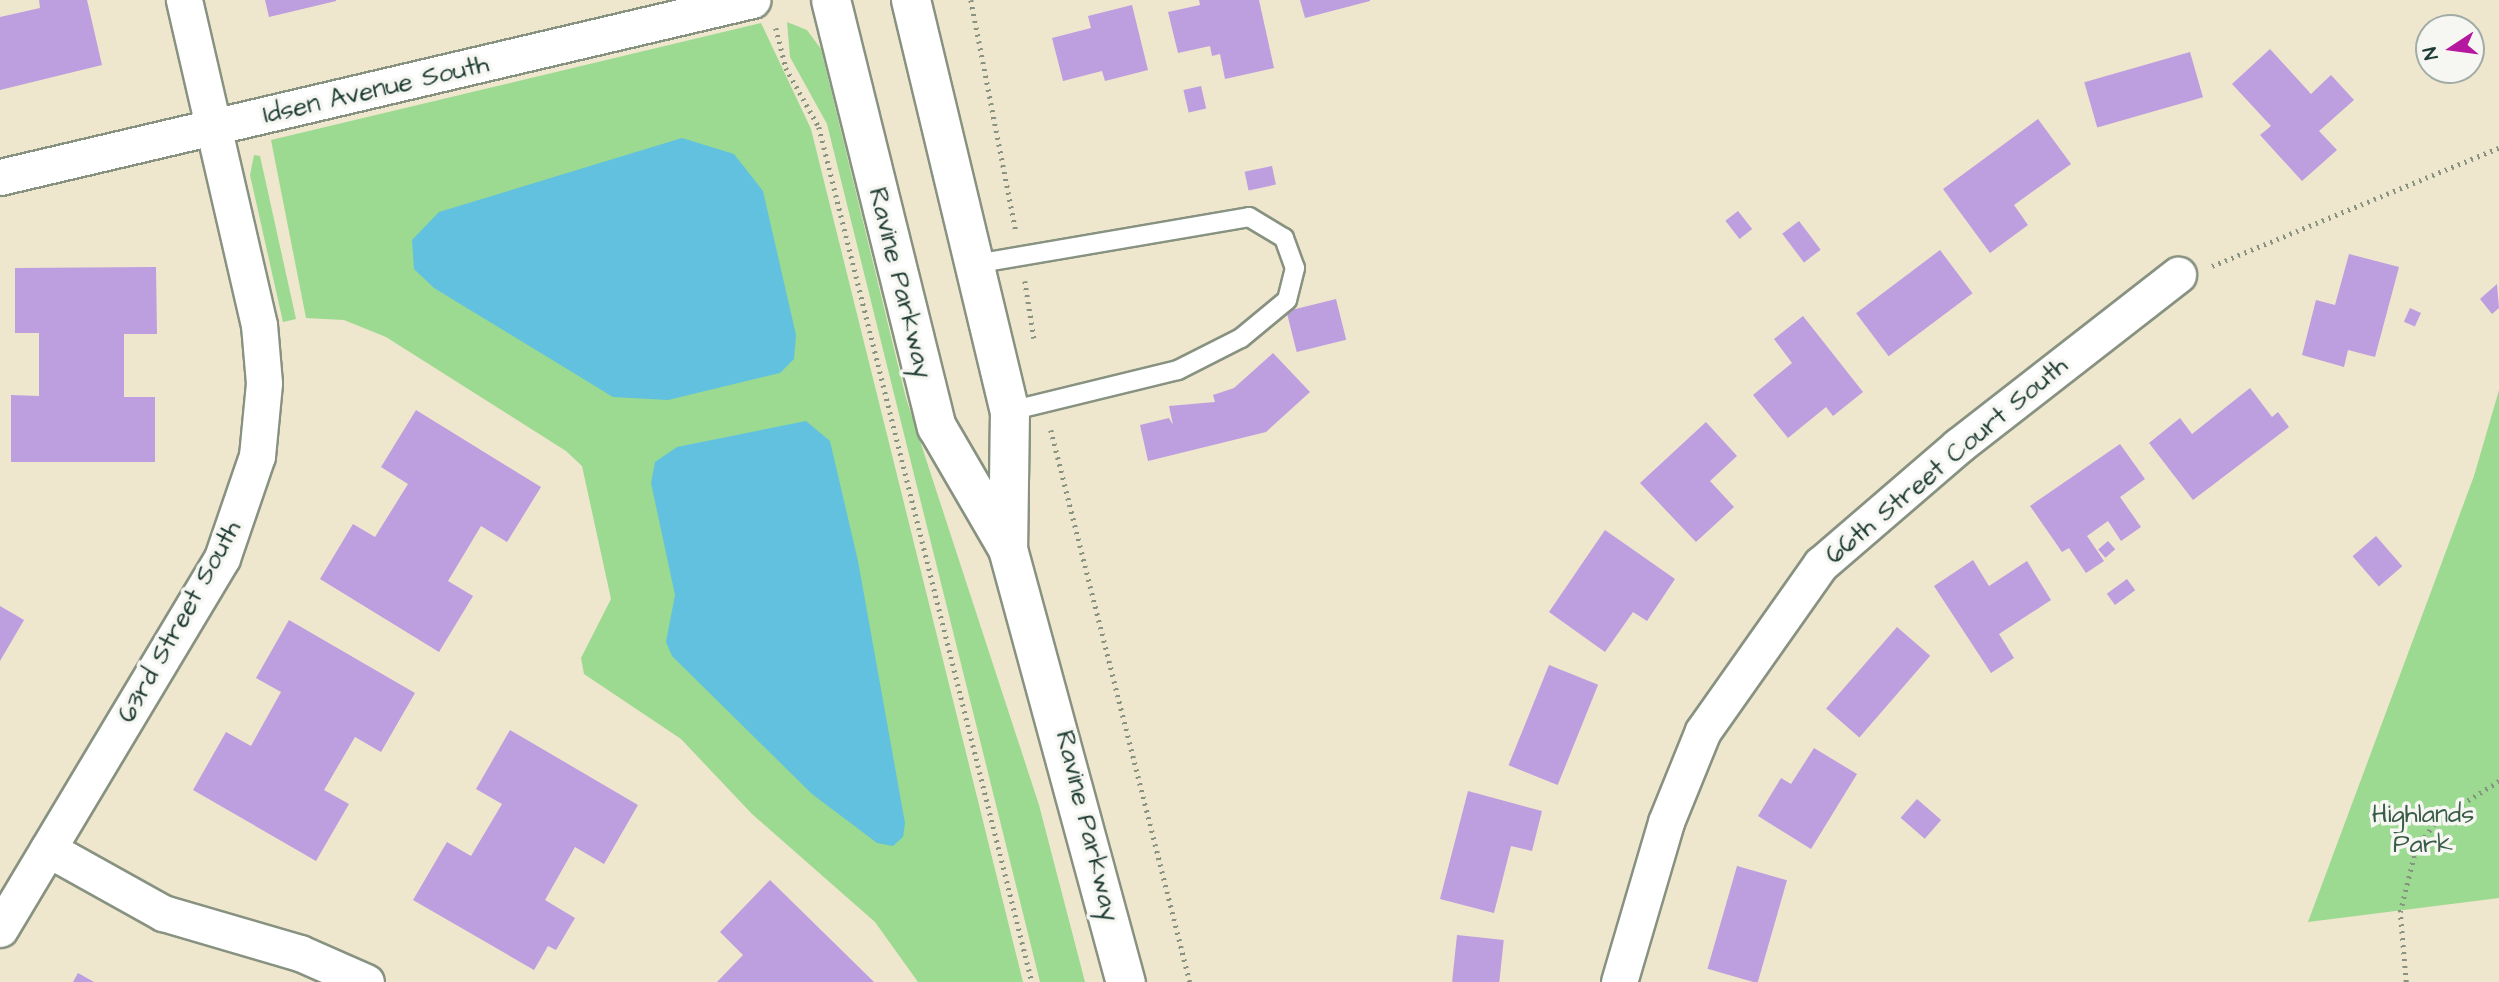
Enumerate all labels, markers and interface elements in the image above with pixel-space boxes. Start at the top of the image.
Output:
north arrow [2415,14,2485,84]
text: N [2417,45,2445,62]
street label: Idsen Avenue South [260,49,492,131]
street label: Ravine Parkway [861,184,939,382]
street label: 66th Street Court South [1820,351,2074,571]
street label: 63rd Street South [112,516,248,728]
street label: Ravine Parkway [1048,727,1126,925]
park label: Highlands Park [2372,799,2474,860]

